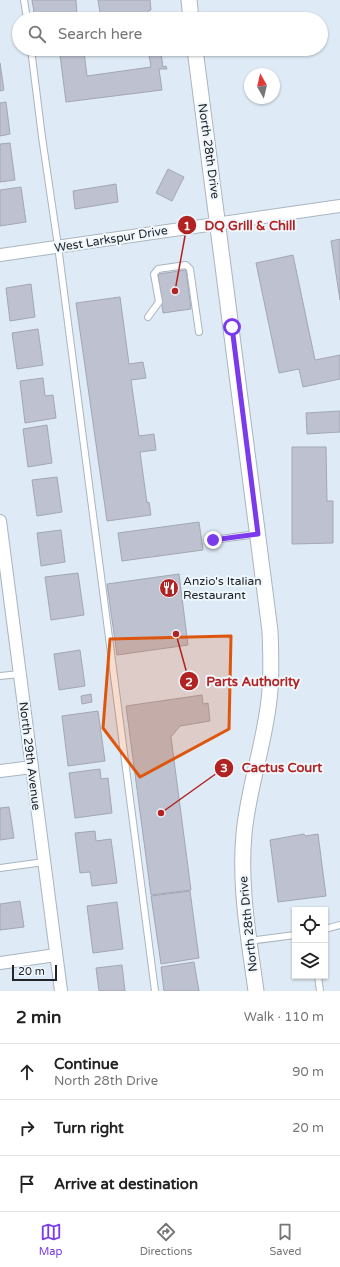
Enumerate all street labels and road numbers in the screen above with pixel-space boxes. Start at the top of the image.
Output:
street label: North 28th Drive [195,102,223,200]
street label: West Larkspur Drive [53,223,169,255]
street label: North 29th Avenue [16,701,44,811]
street label: North 28th Drive [236,875,260,972]

